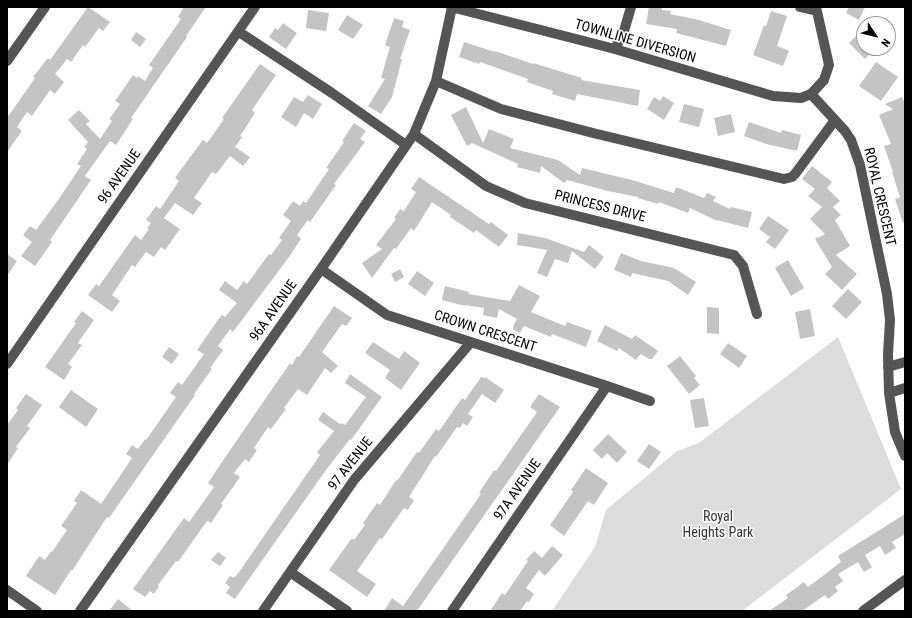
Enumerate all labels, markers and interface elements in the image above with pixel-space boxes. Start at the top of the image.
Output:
north arrow [856,16,896,56]
street label: TOWNLINE DIVERSION [572,17,698,67]
text: N [878,36,893,49]
street label: 96 AVENUE [95,146,145,208]
street label: ROYAL CRESCENT [860,146,898,248]
street label: PRINCESS DRIVE [552,188,648,226]
street label: 96A AVENUE [247,277,301,345]
street label: CROWN CRESCENT [432,308,538,356]
street label: 97 AVENUE [325,434,377,494]
street label: 97A AVENUE [491,456,545,524]
park label: Royal Heights Park [683,509,753,542]

